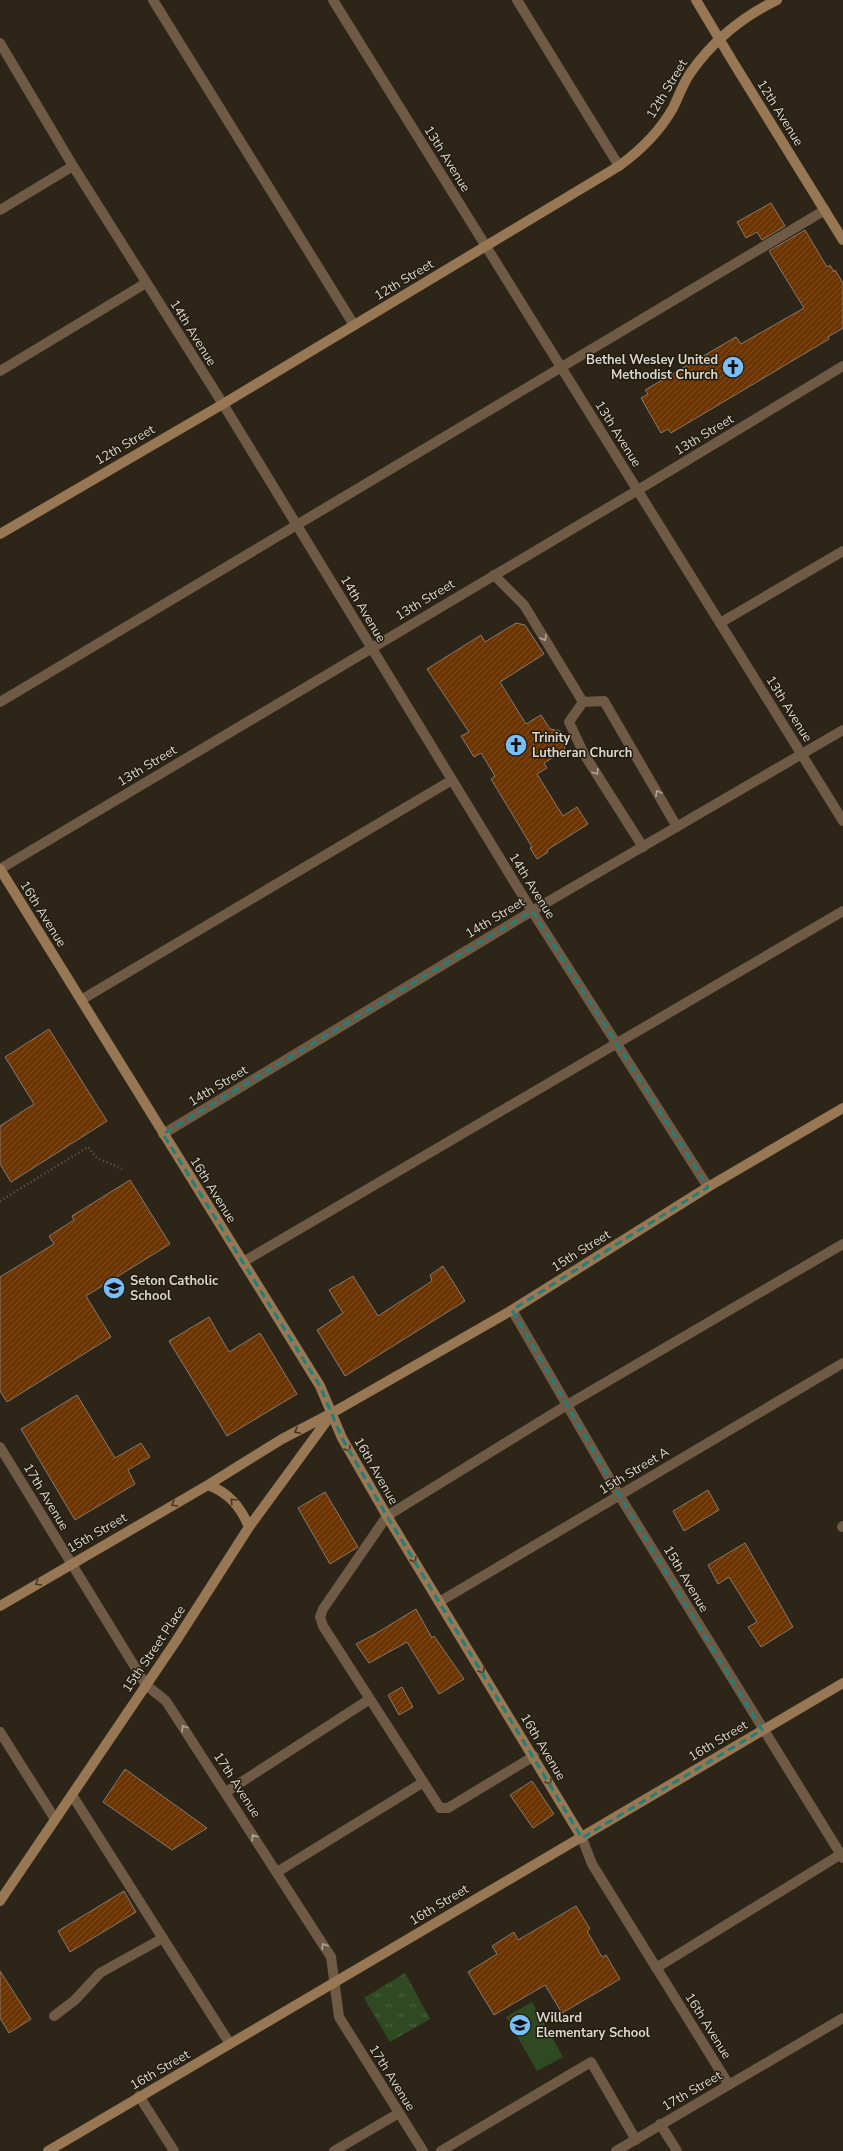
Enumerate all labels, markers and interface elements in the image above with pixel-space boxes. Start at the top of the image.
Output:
street label: 12th Street [642,56,692,122]
street label: 12th Avenue [752,76,808,150]
street label: 13th Avenue [419,122,475,196]
street label: 12th Street [371,255,437,305]
street label: 14th Avenue [165,296,221,370]
place label: Bethel Wesley United Methodist Church [586,351,718,384]
church icon: Bethel Wesley United Methodist Church [720,354,746,380]
street label: 13th Avenue [590,397,646,471]
street label: 13th Street [671,410,737,460]
street label: 12th Street [92,420,159,469]
street label: 14th Avenue [336,572,390,646]
street label: 13th Street [392,575,458,625]
one-way arrow [539,634,547,641]
street label: 13th Avenue [761,672,817,746]
place label: Trinity Lutheran Church [532,729,632,762]
church icon: Trinity Lutheran Church [503,732,529,758]
street label: 13th Street [114,741,180,791]
one-way arrow [591,768,598,775]
one-way arrow [655,790,662,797]
street label: 14th Avenue [504,849,560,923]
street label: 16th Avenue [15,877,71,951]
street label: 14th Street [462,893,528,943]
street label: 14th Street [185,1061,251,1111]
street label: 16th Avenue [185,1153,241,1227]
street label: 15th Street [548,1226,614,1276]
place label: Seton Catholic School [130,1272,218,1305]
school or university icon: Seton Catholic School [101,1275,127,1301]
one-way arrow [294,1426,302,1434]
street label: 16th Avenue [349,1434,403,1508]
street label: 15th Street A [595,1443,673,1499]
one-way arrow [343,1444,350,1452]
street label: 17th Avenue [19,1460,73,1534]
one-way arrow [231,1498,238,1506]
one-way arrow [171,1500,178,1507]
street label: 15th Street [64,1508,131,1557]
street label: 15th Avenue [659,1542,713,1616]
one-way arrow [409,1556,417,1563]
one-way arrow [35,1578,42,1586]
street label: 15th Street Place [118,1602,190,1696]
one-way arrow [477,1667,485,1674]
street label: 16th Avenue [516,1710,570,1784]
street label: 16th Street [685,1716,751,1766]
one-way arrow [181,1725,188,1732]
street label: 17th Avenue [209,1749,265,1821]
one-way arrow [545,1778,552,1785]
one-way arrow [251,1834,259,1841]
street label: 16th Street [406,1880,472,1930]
one-way arrow [322,1944,329,1951]
street label: 16th Avenue [680,1989,736,2063]
place label: Willard Elementary School [536,2009,651,2042]
school or university icon: Willard Elementary School [507,2012,533,2038]
street label: 17th Avenue [364,2041,420,2115]
street label: 16th Street [127,2045,194,2094]
street label: 17th Street [659,2066,726,2115]

